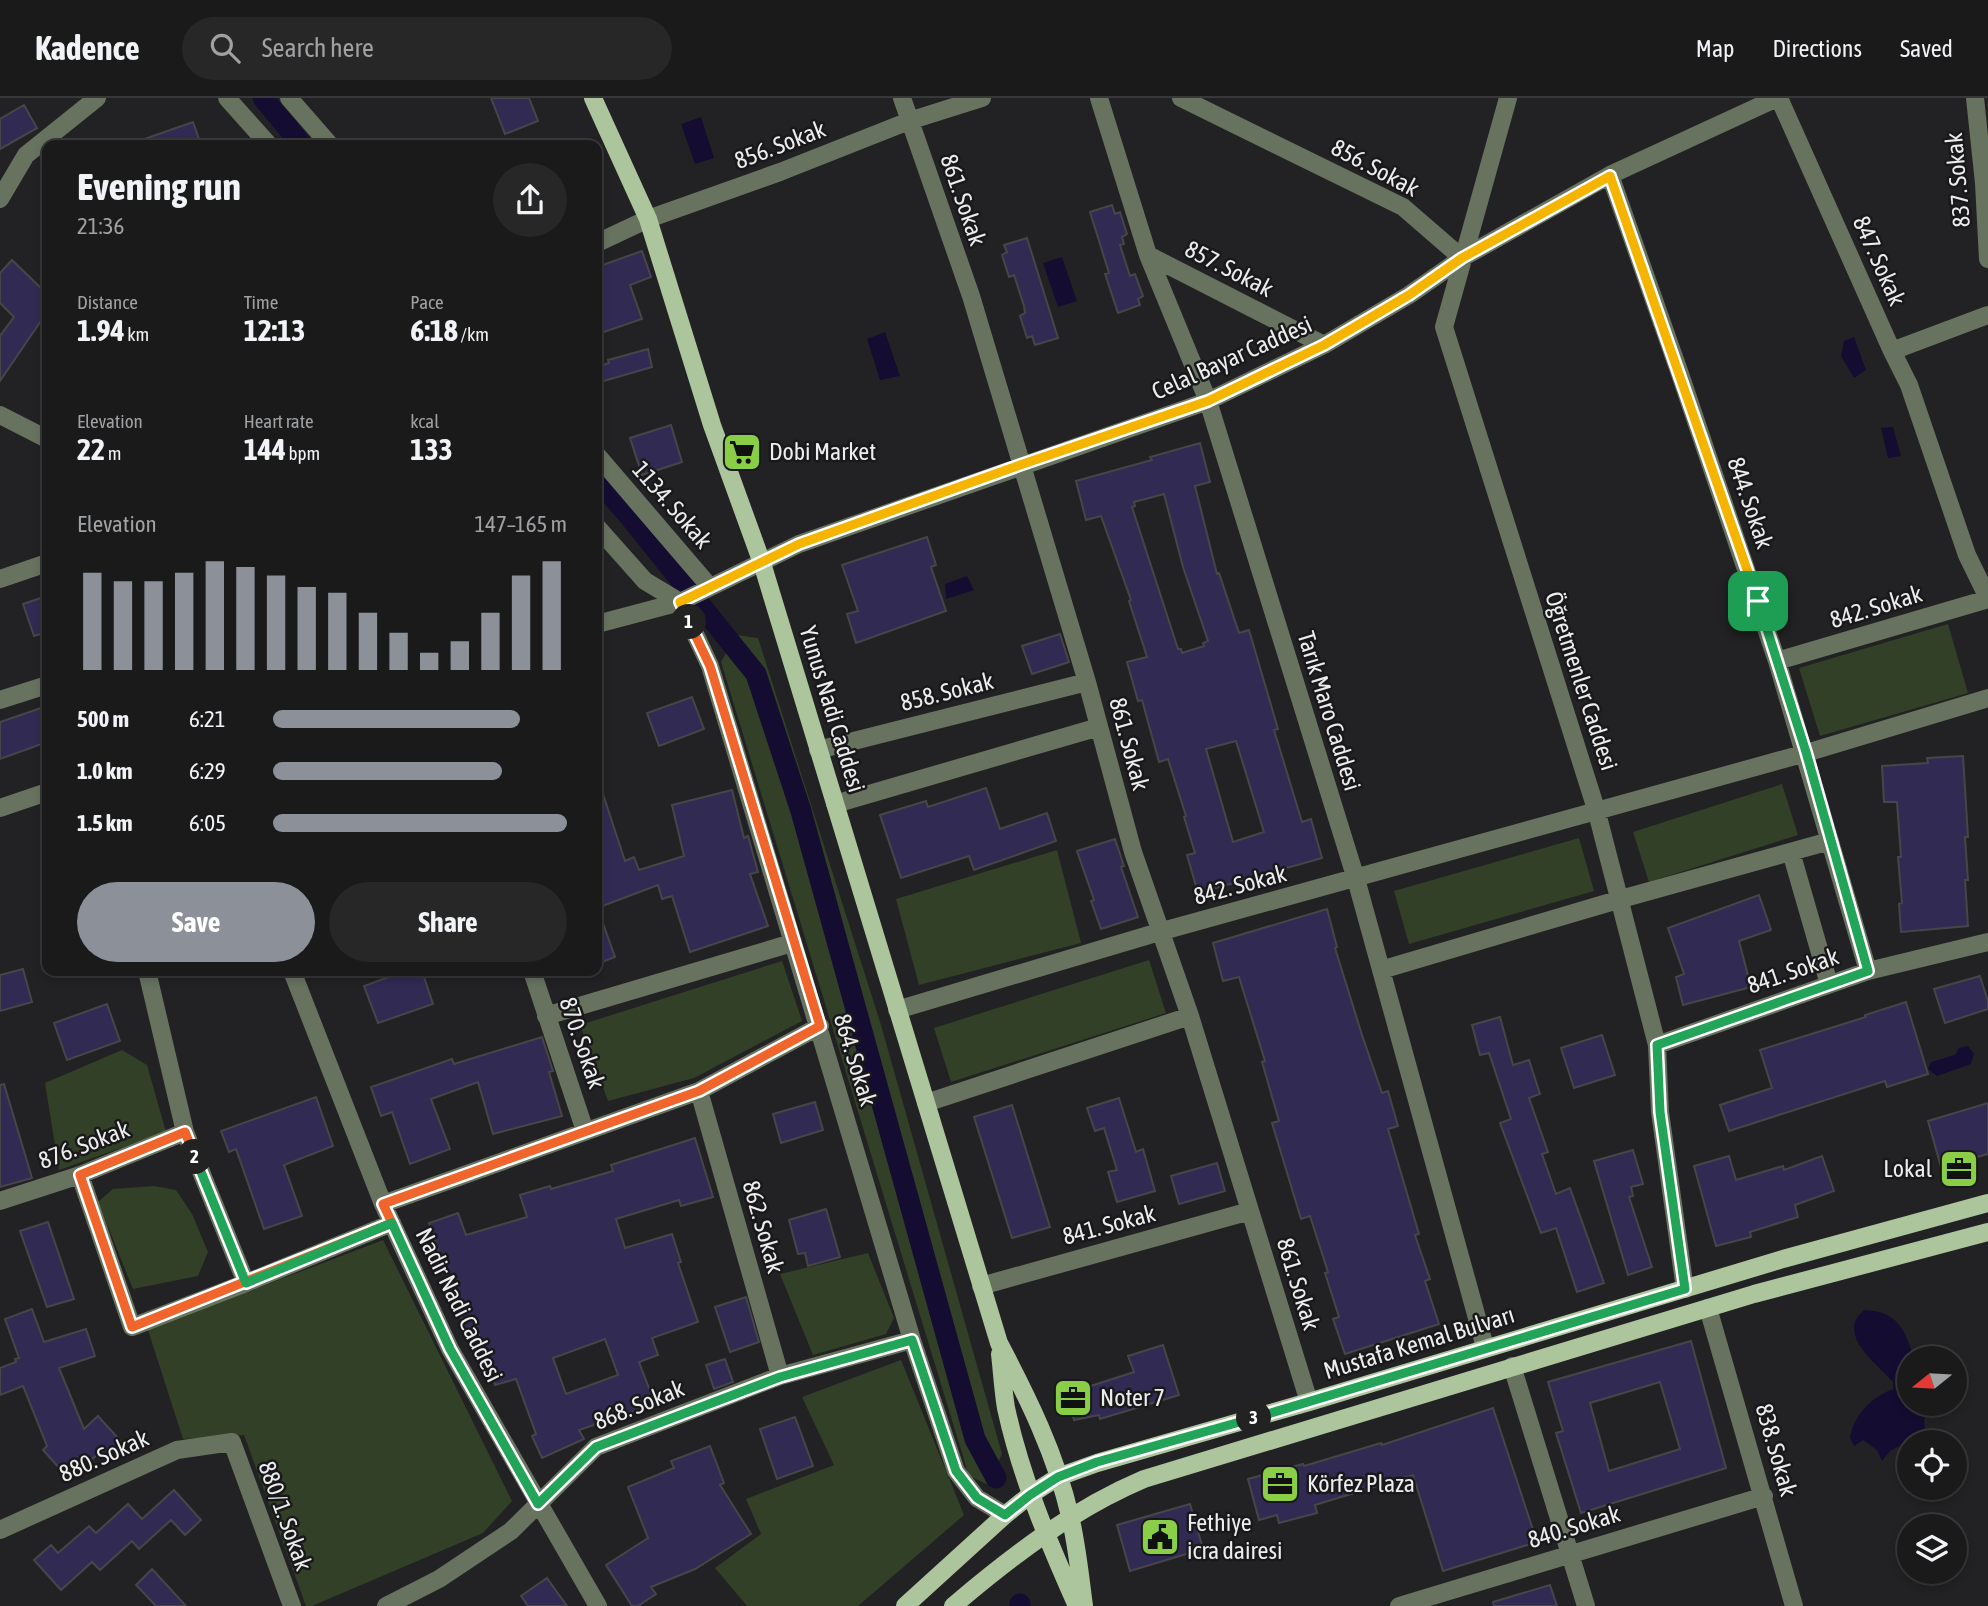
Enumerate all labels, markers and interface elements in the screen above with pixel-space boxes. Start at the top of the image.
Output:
search box [182,17,672,80]
text: Kadence [35,29,140,67]
icon: search [206,29,244,67]
text: Search here [262,33,374,63]
text: Map [1696,35,1734,62]
text: Directions [1772,35,1862,62]
text: Saved [1900,35,1953,62]
street label: 856. Sokak [731,115,829,174]
street label: 837. Sokak [1940,131,1975,229]
street label: 856. Sokak [1327,133,1424,202]
street label: 861. Sokak [935,151,992,250]
button: share [493,163,567,237]
text: Evening run [77,165,241,208]
street label: 847. Sokak [1848,212,1911,310]
text: 21:36 [77,213,124,239]
street label: 857. Sokak [1181,235,1278,302]
text: Distance [77,291,138,313]
text: Time [244,291,278,313]
text: Pace [410,291,444,313]
street label: Celal Bayar Caddesi [1148,310,1316,405]
text: 1.94 [77,313,125,347]
text: 12:13 [244,313,305,347]
text: 6:18 [410,313,458,347]
text: km [125,323,149,345]
text: /km [458,323,489,345]
text: Elevation [77,410,143,432]
text: Heart rate [244,410,314,432]
text: kcal [410,410,439,432]
supermarket icon: Dobi Market [721,431,763,473]
text: 22 [77,432,105,466]
text: 144 [244,432,286,466]
text: 133 [410,432,453,466]
place label: Dobi Market [769,438,876,465]
text: m [105,442,122,464]
text: bpm [286,442,320,464]
street label: 844. Sokak [1722,454,1779,553]
street label: 1134. Sokak [627,456,718,554]
text: Elevation [77,511,157,537]
text: 147–165 m [474,511,567,537]
pin [1728,571,1788,631]
street label: 842. Sokak [1826,580,1926,633]
icon: arrive [1739,582,1777,620]
street label: Öğretmenler Caddesi [1540,588,1623,773]
pin: 1 [672,604,706,640]
text: 1 [684,610,693,632]
street label: Yunus Nadi Caddesi [794,622,871,795]
street label: Tarık Maro Caddesi [1292,628,1367,794]
street label: 858. Sokak [898,667,997,716]
street label: 861. Sokak [1104,694,1155,794]
text: 500 m [77,706,129,732]
text: 6:21 [189,706,226,732]
text: 1.0 km [77,758,133,784]
text: 6:29 [189,758,226,784]
text: 1.5 km [77,810,133,836]
text: 6:05 [189,810,226,836]
street label: 842. Sokak [1190,859,1290,910]
button: Save [77,882,315,962]
button: Share [329,882,567,962]
street label: 841. Sokak [1744,942,1843,999]
street label: 870. Sokak [554,994,611,1093]
street label: 864. Sokak [829,1010,882,1110]
street label: 876. Sokak [35,1115,133,1174]
pin: 2 [178,1140,212,1174]
text: 2 [190,1145,199,1167]
office icon: Lokal [1938,1148,1980,1190]
place label: Lokal [1883,1155,1933,1182]
street label: 862. Sokak [737,1177,790,1277]
street label: 841. Sokak [1059,1199,1159,1250]
street label: Nadir Nadi Caddesi [411,1223,508,1386]
street label: 861. Sokak [1272,1234,1325,1334]
street label: Mustafa Kemal Bulvarı [1320,1301,1518,1384]
north arrow [1897,1346,1967,1416]
map controls [1897,1346,1967,1584]
street label: 868. Sokak [590,1374,688,1435]
office icon: Noter 7 [1052,1377,1094,1419]
place label: Noter 7 [1100,1384,1165,1411]
pin: 3 [1236,1400,1272,1436]
street label: 838. Sokak [1750,1400,1803,1500]
text: 3 [1249,1406,1258,1428]
street label: 880. Sokak [55,1424,153,1487]
button: locate [1897,1430,1967,1500]
street label: 880/1. Sokak [253,1457,318,1575]
office icon: Körfez Plaza [1259,1463,1301,1505]
place label: Körfez Plaza [1307,1470,1415,1497]
street label: 840. Sokak [1524,1500,1624,1553]
place label: Fethiye icra dairesi [1187,1509,1282,1564]
button: layers [1897,1514,1967,1584]
public building icon: Fethiye icra dairesi [1139,1516,1181,1558]

